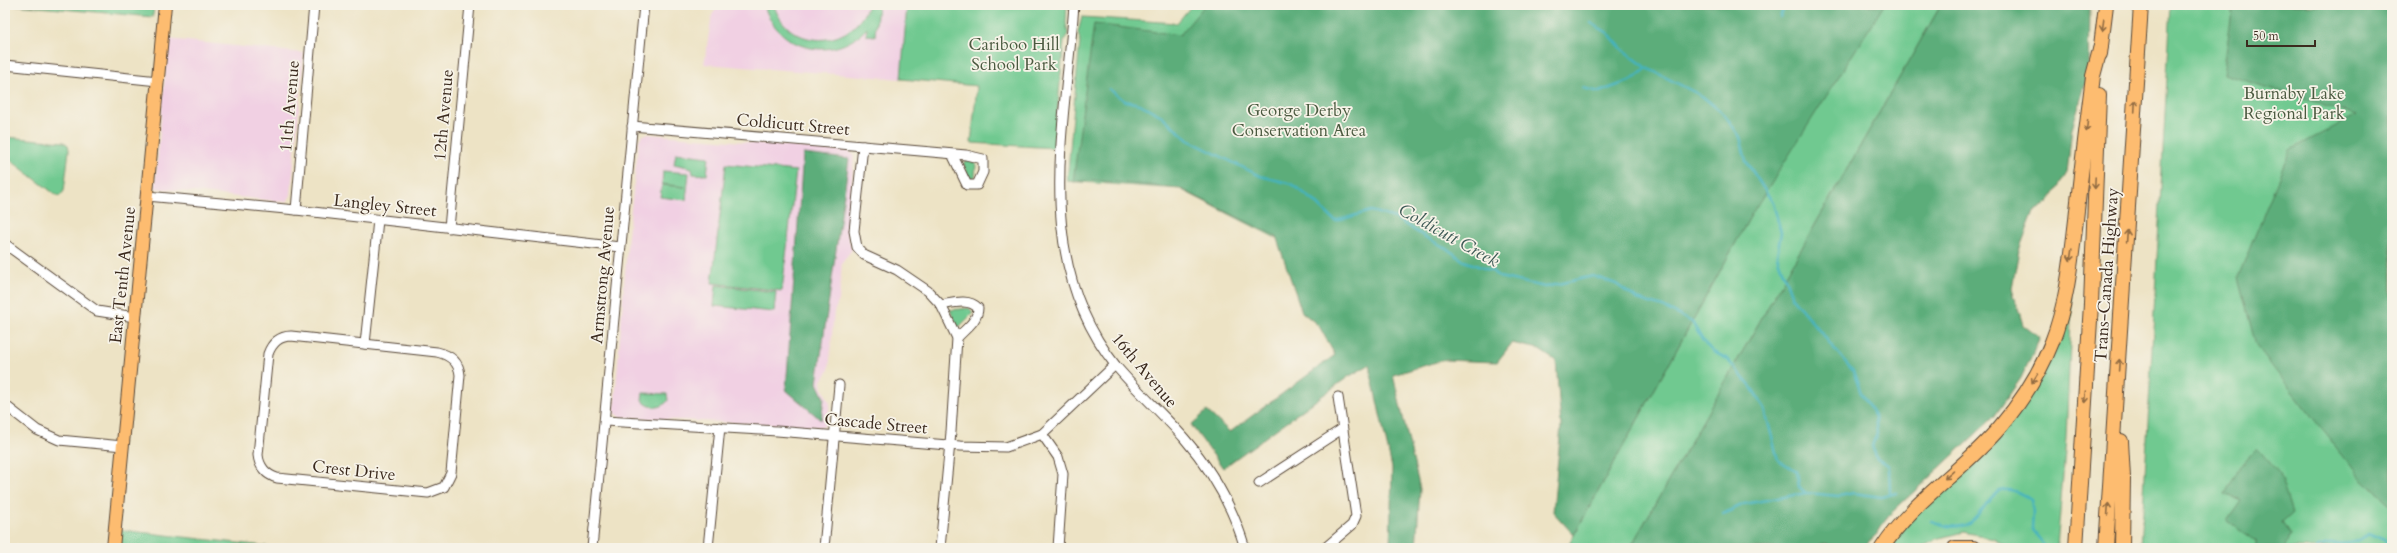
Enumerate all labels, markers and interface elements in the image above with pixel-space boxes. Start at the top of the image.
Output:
one-way arrow [2099,19,2107,32]
scale bar [2247,22,2315,48]
text: 50 m [2253,28,2280,44]
park label: Cariboo Hill School Park [968,33,1060,76]
street label: 11th Avenue [274,59,305,153]
street label: 12th Avenue [428,68,459,162]
park label: Burnaby Lake Regional Park [2243,82,2346,125]
park label: George Derby Conservation Area [1232,99,1367,142]
one-way arrow [2131,100,2138,113]
street label: Coldicutt Street [735,108,851,141]
one-way arrow [2083,119,2091,132]
one-way arrow [2092,176,2099,189]
street label: Trans-Canada Highway [2089,187,2124,363]
street label: Langley Street [332,189,438,222]
water label: Coldicutt Creek [1394,197,1504,273]
street label: East Tenth Avenue [104,205,141,345]
street label: Armstrong Avenue [585,205,620,345]
one-way arrow [2123,230,2130,243]
one-way arrow [2067,248,2075,261]
street label: 16th Avenue [1106,328,1183,413]
one-way arrow [2115,359,2122,372]
one-way arrow [2030,372,2038,384]
one-way arrow [2082,390,2089,403]
street label: Cascade Street [823,408,929,440]
street label: Crest Drive [311,455,397,486]
one-way arrow [1944,471,1955,480]
one-way arrow [2105,503,2112,516]

